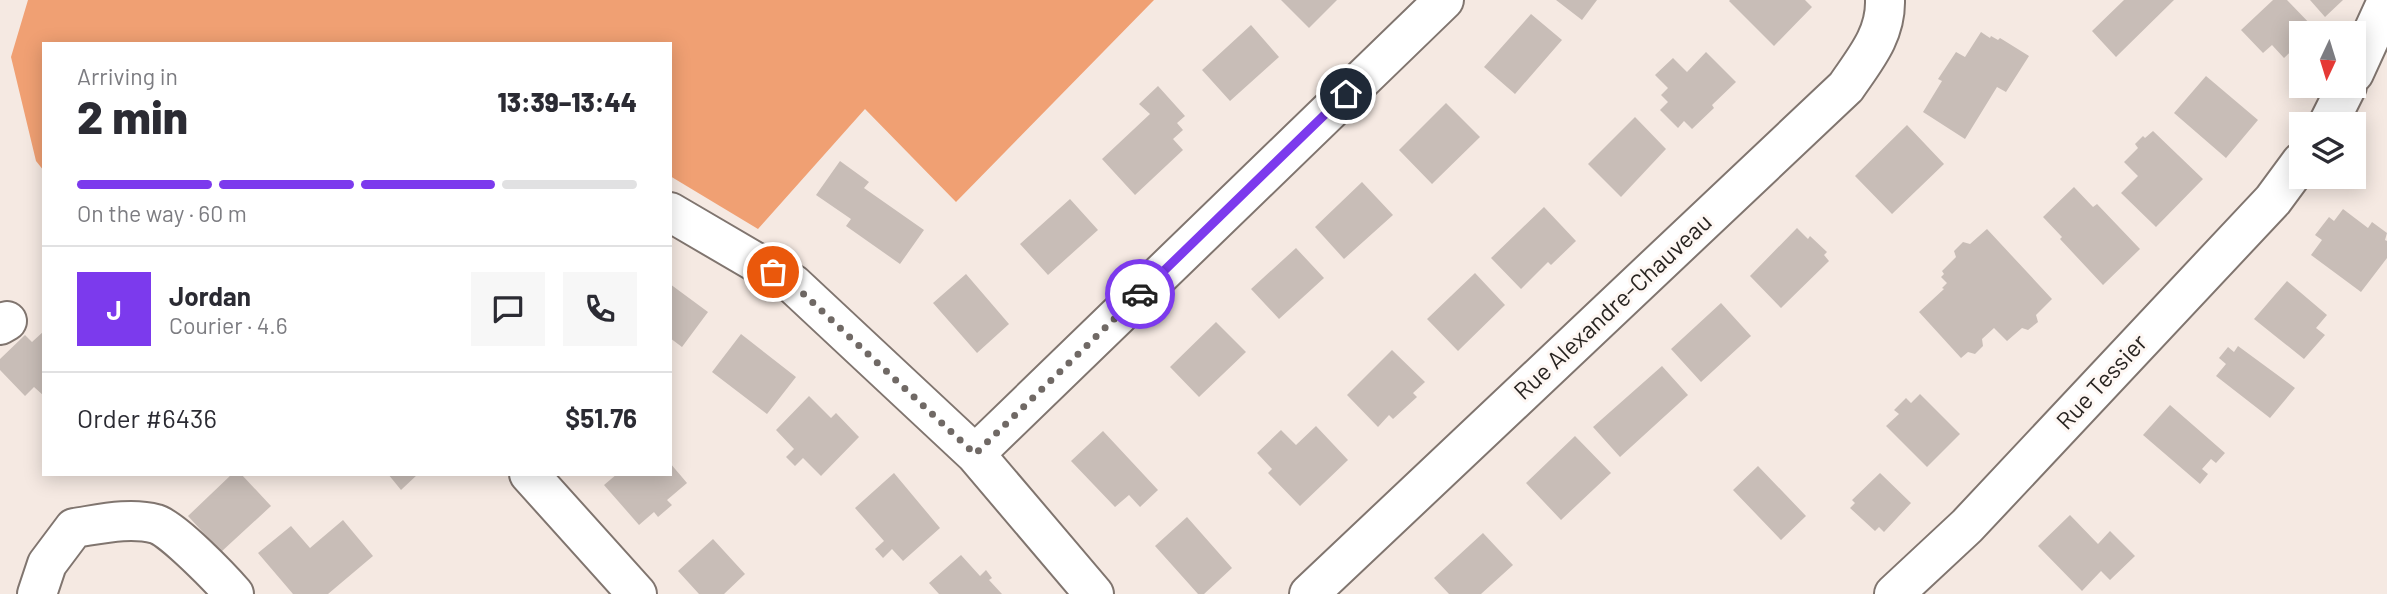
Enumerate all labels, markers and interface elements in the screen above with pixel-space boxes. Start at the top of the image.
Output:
north arrow [2289,21,2366,98]
map controls [2289,21,2366,189]
text: Arriving in [77,62,178,90]
pin [1316,64,1376,124]
icon: home [1327,75,1365,113]
text: 13:39–13:44 [497,86,637,117]
text: 2 min [77,88,188,143]
button: layers [2289,112,2366,189]
text: On the way · 60 m [77,199,247,227]
street label: Rue Alexandre-Chauveau [1507,207,1717,405]
pin [743,242,803,302]
icon: bag [754,253,792,291]
courier [1105,259,1175,329]
button: chat [471,272,545,346]
button: phone [563,272,637,346]
icon: car [1121,275,1159,313]
text: Jordan [169,280,251,311]
text: J [106,294,122,325]
text: Courier · 4.6 [169,311,288,339]
street label: Rue Tessier [2049,327,2153,435]
text: Order #6436 [77,402,217,433]
text: $51.76 [565,402,637,433]

